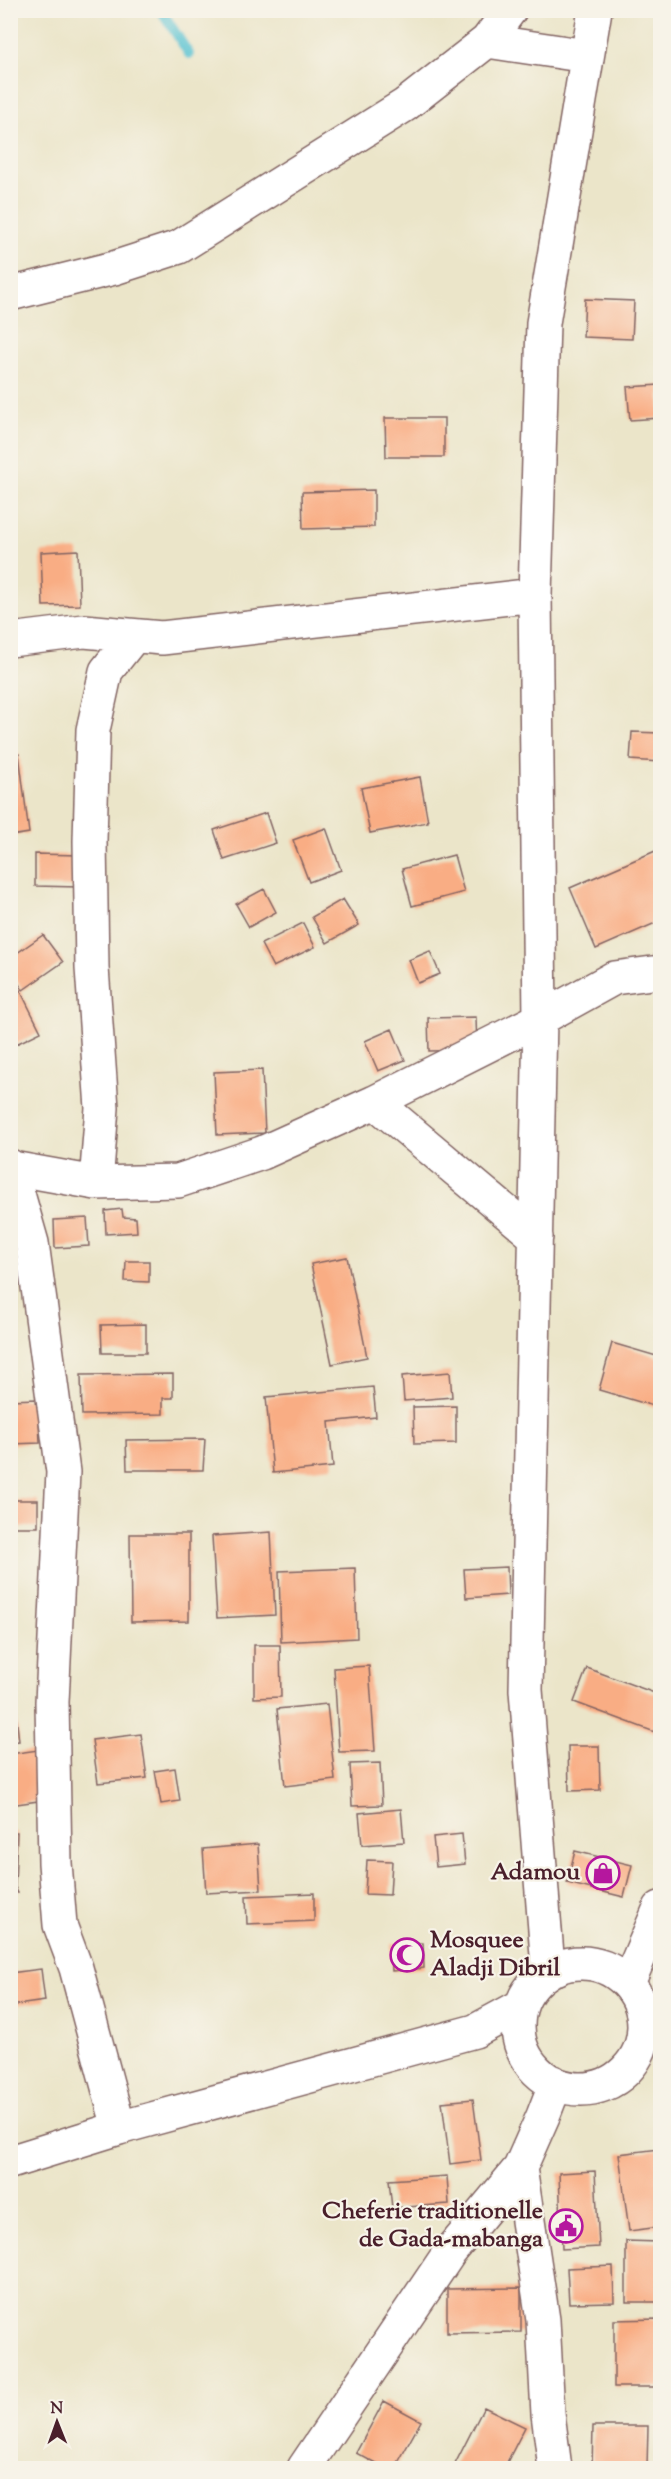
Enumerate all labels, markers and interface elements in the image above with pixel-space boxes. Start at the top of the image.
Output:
shop icon: Adamou [585,1855,621,1891]
place label: Adamou [491,1856,580,1890]
place label: Mosquee Aladji Dibril [430,1924,560,1986]
mosque icon: Mosquee Aladji Dibril [389,1937,425,1973]
place label: Cheferie traditionelle de Gada-mabanga [322,2195,544,2257]
public building icon: Cheferie traditionelle de Gada-mabanga [548,2208,584,2244]
north arrow [27,2392,87,2452]
text: N [50,2398,64,2421]

